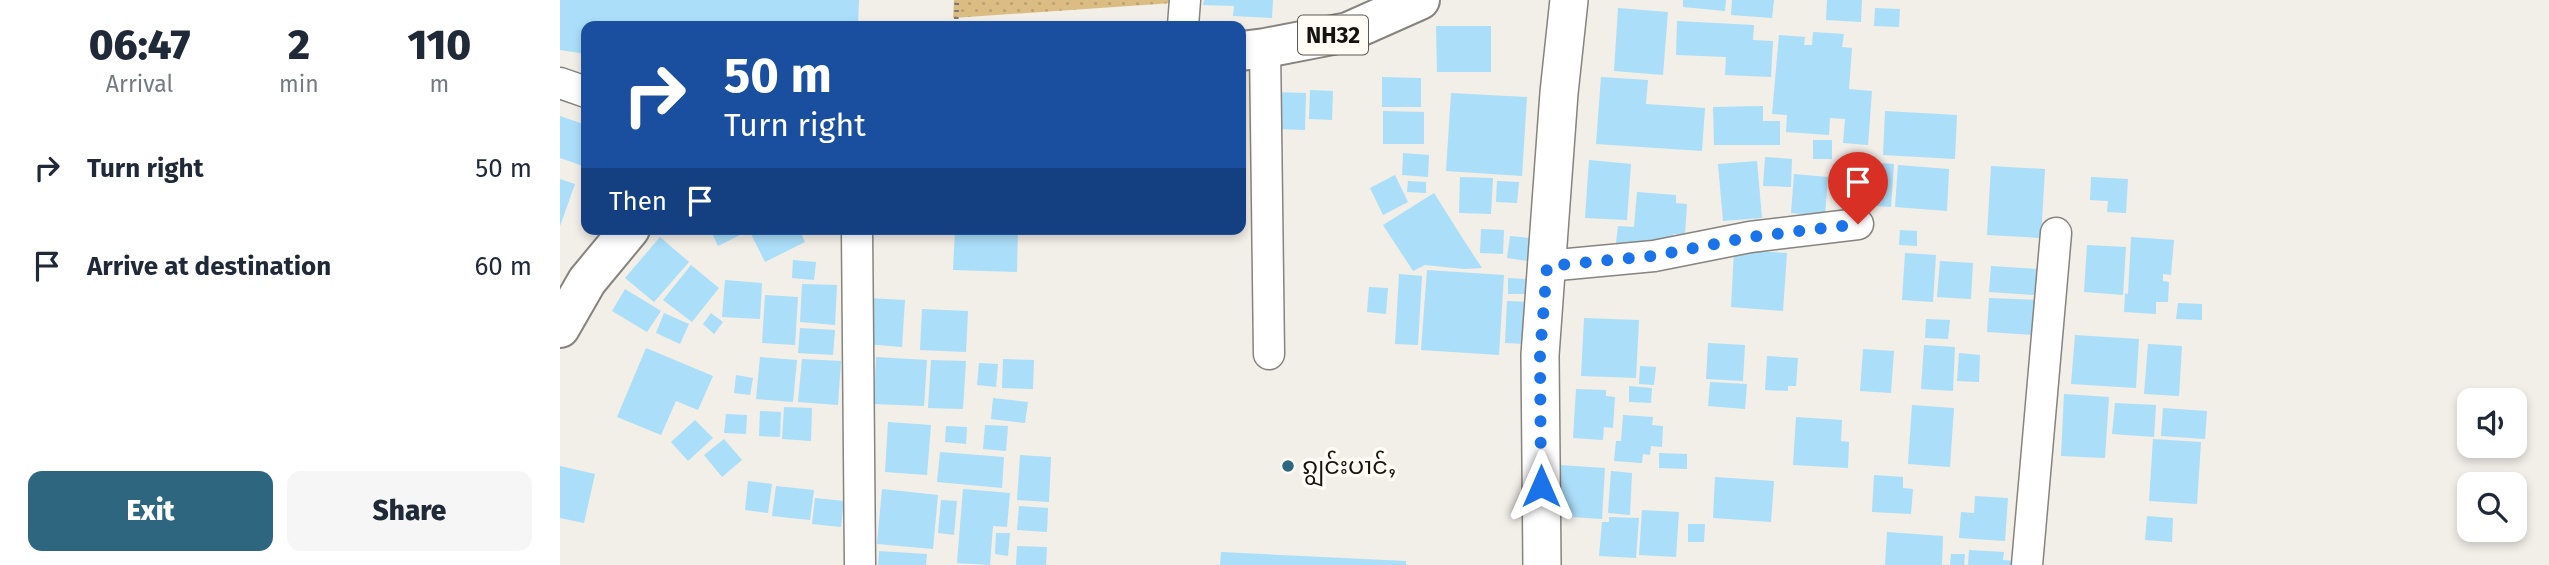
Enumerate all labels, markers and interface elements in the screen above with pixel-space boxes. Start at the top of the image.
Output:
road number: NH32 [1298,16,1368,54]
text: 06:47 [89,20,190,70]
text: 2 [288,20,310,70]
text: 110 [407,20,471,70]
text: 50 m [724,46,832,105]
icon: right [609,49,700,140]
text: Arrival [106,70,173,98]
text: min [279,70,319,98]
text: m [430,70,449,98]
text: Turn right [724,106,866,144]
icon: right [28,149,66,187]
pin [1828,152,1888,224]
text: Turn right [87,153,204,184]
text: 50 m [475,153,532,184]
icon: arrive [1839,163,1877,201]
icon: arrive [681,182,719,220]
text: Then [609,186,667,217]
icon: arrive [28,247,66,285]
text: Arrive at destination [87,251,331,282]
text: 60 m [474,251,532,282]
map controls [2457,388,2527,542]
button: sound [2457,388,2527,458]
position arrow [1504,449,1578,523]
place label: ၵျွင်းပၢင်ႇ [1302,450,1396,487]
marker: ၵျွင်းပၢင်ႇ [1280,458,1296,474]
button: Exit [28,471,273,551]
button: Share [287,471,532,551]
button: search [2457,472,2527,542]

